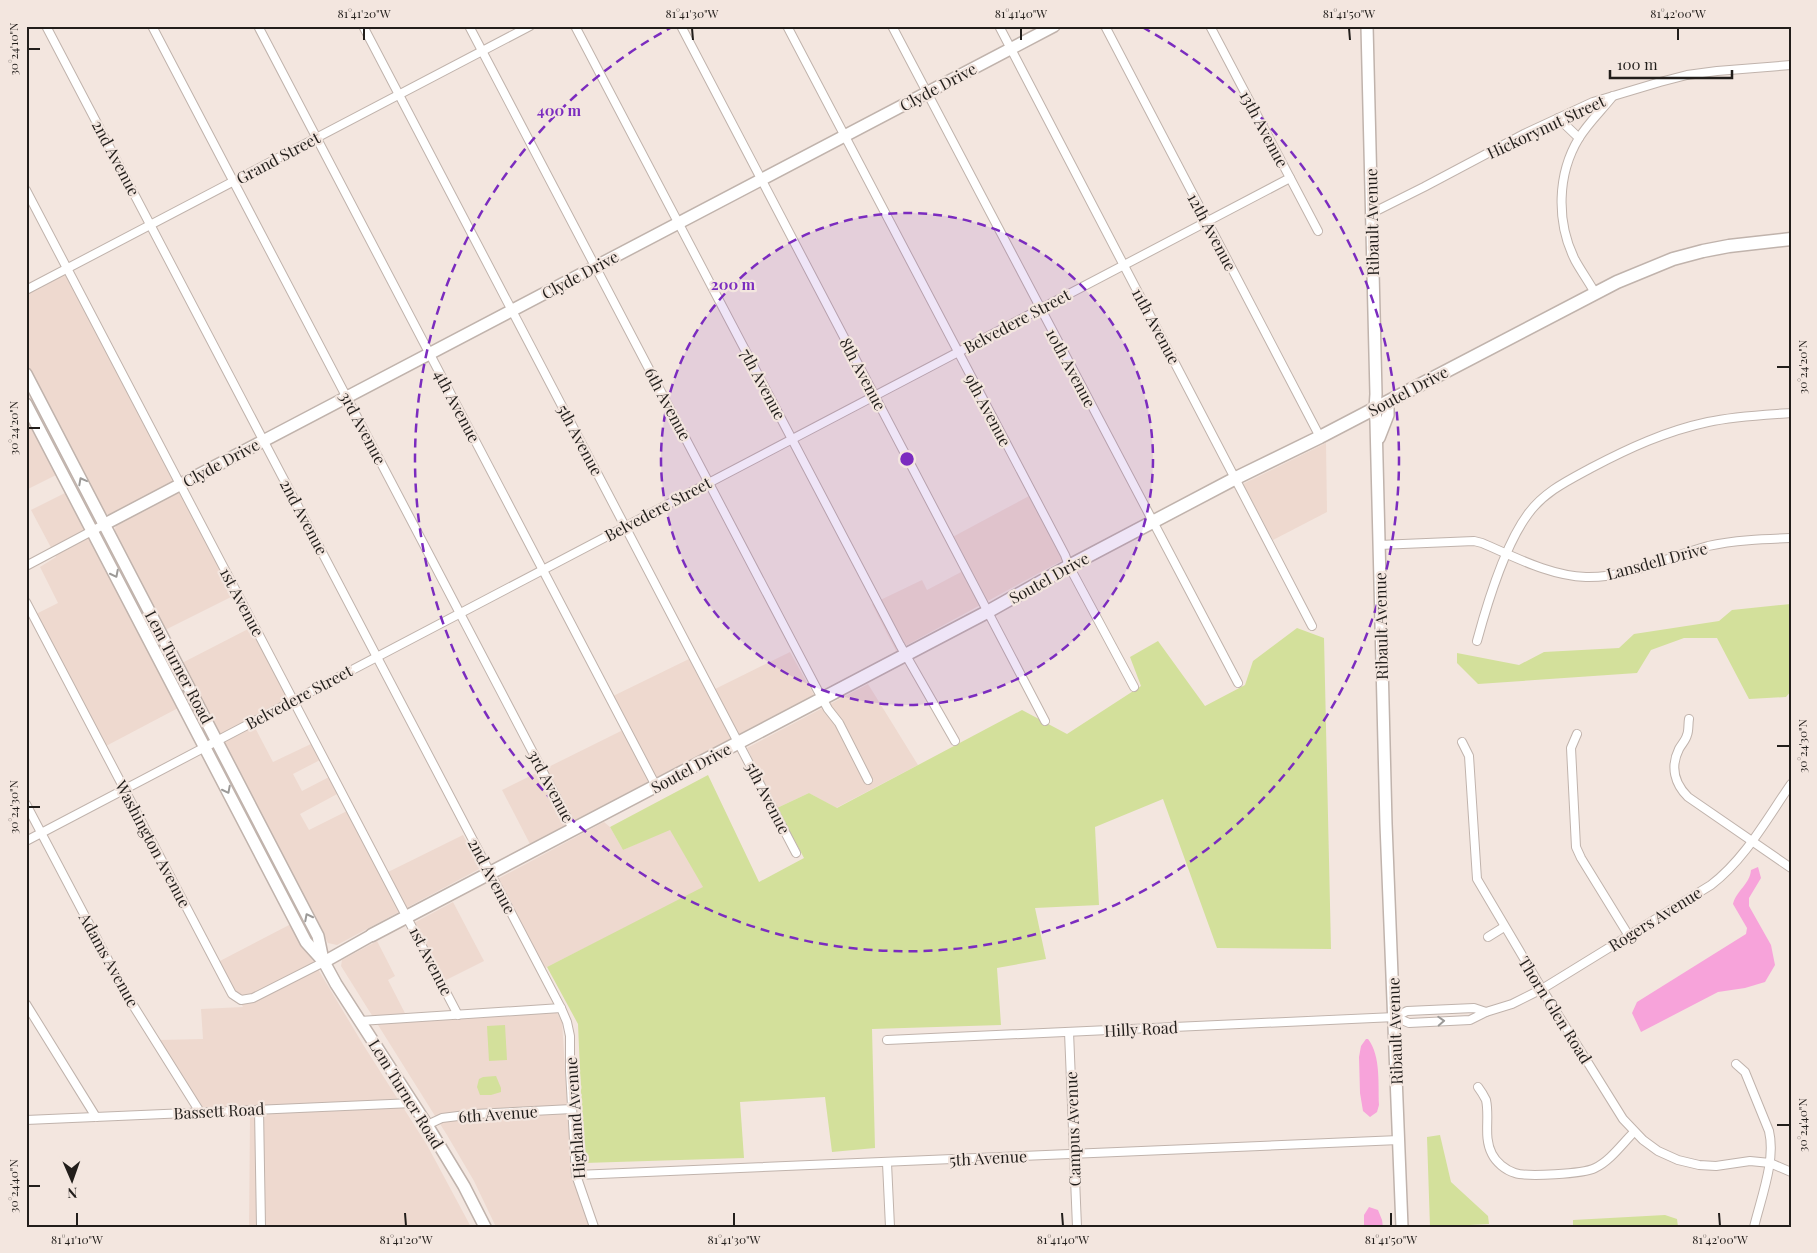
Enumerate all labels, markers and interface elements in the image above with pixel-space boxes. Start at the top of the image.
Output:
text: 81°41'20"W [337,5,391,21]
text: 81°41'30"W [666,5,719,21]
text: 81°41'40"W [995,5,1047,21]
text: 81°41'50"W [1323,5,1375,21]
text: 81°42'00"W [1650,5,1706,21]
text: 30°24'10"N [5,22,21,76]
scale bar [1610,48,1732,80]
text: 100 m [1617,54,1658,74]
street label: Clyde Drive [896,58,980,116]
street label: 13th Avenue [1235,87,1293,171]
street label: Hickorynut Street [1483,90,1609,163]
text: 400 m [537,100,582,120]
street label: 2nd Avenue [88,116,145,199]
street label: Grand Street [232,127,324,188]
street label: Ribault Avenue [1360,168,1383,276]
street label: 12th Avenue [1183,189,1242,274]
street label: Clyde Drive [538,246,622,304]
text: 200 m [711,274,756,294]
street label: Belvedere Street [960,284,1074,357]
street label: 11th Avenue [1128,284,1185,367]
street label: 10th Avenue [1042,324,1101,411]
street label: 8th Avenue [835,334,891,414]
text: 30°24'20"N [1794,339,1810,394]
street label: 7th Avenue [736,344,791,423]
street label: Soutel Drive [1364,361,1452,421]
street label: 6th Avenue [640,364,696,444]
street label: 4th Avenue [430,366,485,446]
street label: 9th Avenue [961,370,1016,450]
street label: 3rd Avenue [335,388,391,468]
text: 30°24'20"N [5,400,21,455]
street label: 5th Avenue [553,400,608,479]
street label: Clyde Drive [179,434,263,492]
centre of rings [898,450,916,468]
street label: Belvedere Street [601,472,715,545]
street label: 2nd Avenue [276,475,333,558]
one-way arrow [78,477,88,486]
street label: Lansdell Drive [1604,537,1710,584]
street label: Soutel Drive [1005,547,1092,608]
street label: 1st Avenue [216,564,269,640]
one-way arrow [109,569,119,578]
street label: Ribault Avenue [1369,572,1392,680]
street label: Lem Turner Road [141,606,218,727]
street label: Belvedere Street [242,660,356,733]
text: 30°24'30"N [1794,718,1810,773]
street label: Soutel Drive [647,738,735,798]
street label: 3rd Avenue [523,746,579,826]
street label: 5th Avenue [741,758,795,837]
street label: Washington Avenue [111,776,196,911]
text: 30°24'30"N [5,779,21,834]
one-way arrow [221,785,231,794]
street label: 2nd Avenue [464,834,521,917]
street label: Rogers Avenue [1604,882,1705,956]
street label: Adams Avenue [74,908,144,1011]
one-way arrow [304,913,314,922]
street label: 1st Avenue [405,923,458,999]
street label: Thorn Glen Road [1514,952,1597,1067]
street label: Ribault Avenue [1382,977,1407,1085]
street label: Hilly Road [1103,1016,1178,1041]
one-way arrow [1437,1016,1445,1027]
street label: Lem Turner Road [364,1035,449,1152]
street label: Highland Avenue [560,1056,589,1180]
street label: Campus Avenue [1060,1071,1085,1187]
street label: Bassett Road [173,1098,265,1123]
text: 30°24'40"N [1794,1098,1810,1152]
street label: 6th Avenue [458,1100,538,1127]
street label: 5th Avenue [949,1145,1027,1170]
north arrow [48,1156,98,1206]
text: 30°24'40"N [5,1159,21,1213]
text: N [67,1184,78,1203]
text: 81°41'10"W [51,1231,103,1247]
text: 81°41'20"W [379,1231,433,1247]
text: 81°41'30"W [708,1231,761,1247]
text: 81°41'40"W [1037,1231,1089,1247]
text: 81°41'50"W [1365,1231,1417,1247]
text: 81°42'00"W [1692,1231,1748,1247]

